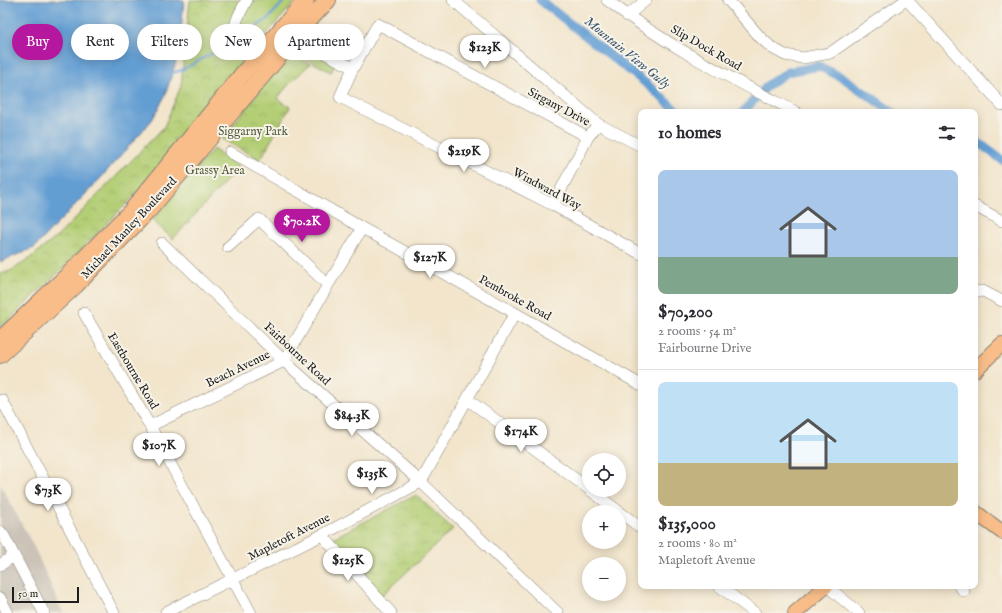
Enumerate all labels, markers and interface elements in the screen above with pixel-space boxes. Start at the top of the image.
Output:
water label: Mountain View Gully [581,13,674,93]
street label: Slip Dock Road [667,22,745,75]
chip: Buy [12,24,63,60]
chip: Rent [71,24,129,60]
chip: Filters [137,24,202,60]
chip: New [210,24,266,60]
chip: Apartment [274,24,364,60]
pin: $123K [457,35,513,69]
text: $123K [469,39,501,56]
street label: Sirgany Drive [525,84,593,130]
icon: filters [936,122,958,144]
text: 10 homes [658,123,721,144]
park label: Siggarny Park [218,124,288,139]
pin: $219K [436,139,492,173]
text: $219K [447,143,481,160]
park label: Grassy Area [185,163,245,178]
street label: Windward Way [510,165,584,213]
street label: Michael Manley Boulevard [78,174,180,282]
icon: home [772,196,844,268]
pin: $70.2K [269,209,335,243]
text: $70.2K [283,213,321,230]
pin: $127K [402,245,458,279]
text: $127K [413,249,447,266]
street label: Pembroke Road [476,272,554,324]
text: $70,200 [658,302,713,323]
street label: Fairbourne Road [261,319,334,389]
text: 2 rooms · 54 m² [658,323,736,340]
street label: Eastbourne Road [104,330,162,413]
text: Fairbourne Drive [658,340,751,357]
street label: Beach Avenue [203,347,273,391]
pin: $84.3K [319,403,385,437]
text: $84.3K [334,407,370,424]
icon: home [772,408,844,480]
pin: $174K [493,419,549,453]
text: $174K [504,423,538,440]
pin: $107K [131,433,187,467]
text: $107K [142,437,176,454]
map controls [582,453,626,601]
button: locate [582,453,626,497]
pin: $135K [344,461,400,495]
text: $135K [356,465,388,482]
pin: $73K [24,478,72,512]
text: $73K [34,482,62,499]
button: + [582,505,626,549]
street label: Mapletoft Avenue [246,510,333,565]
text: $135,000 [658,514,716,535]
text: 2 rooms · 80 m² [658,535,737,552]
pin: $125K [320,548,376,582]
text: $125K [332,552,364,569]
text: Mapletoft Avenue [658,552,755,569]
button: − [582,557,626,601]
scale bar [12,585,79,604]
text: 50 m [18,587,38,601]

